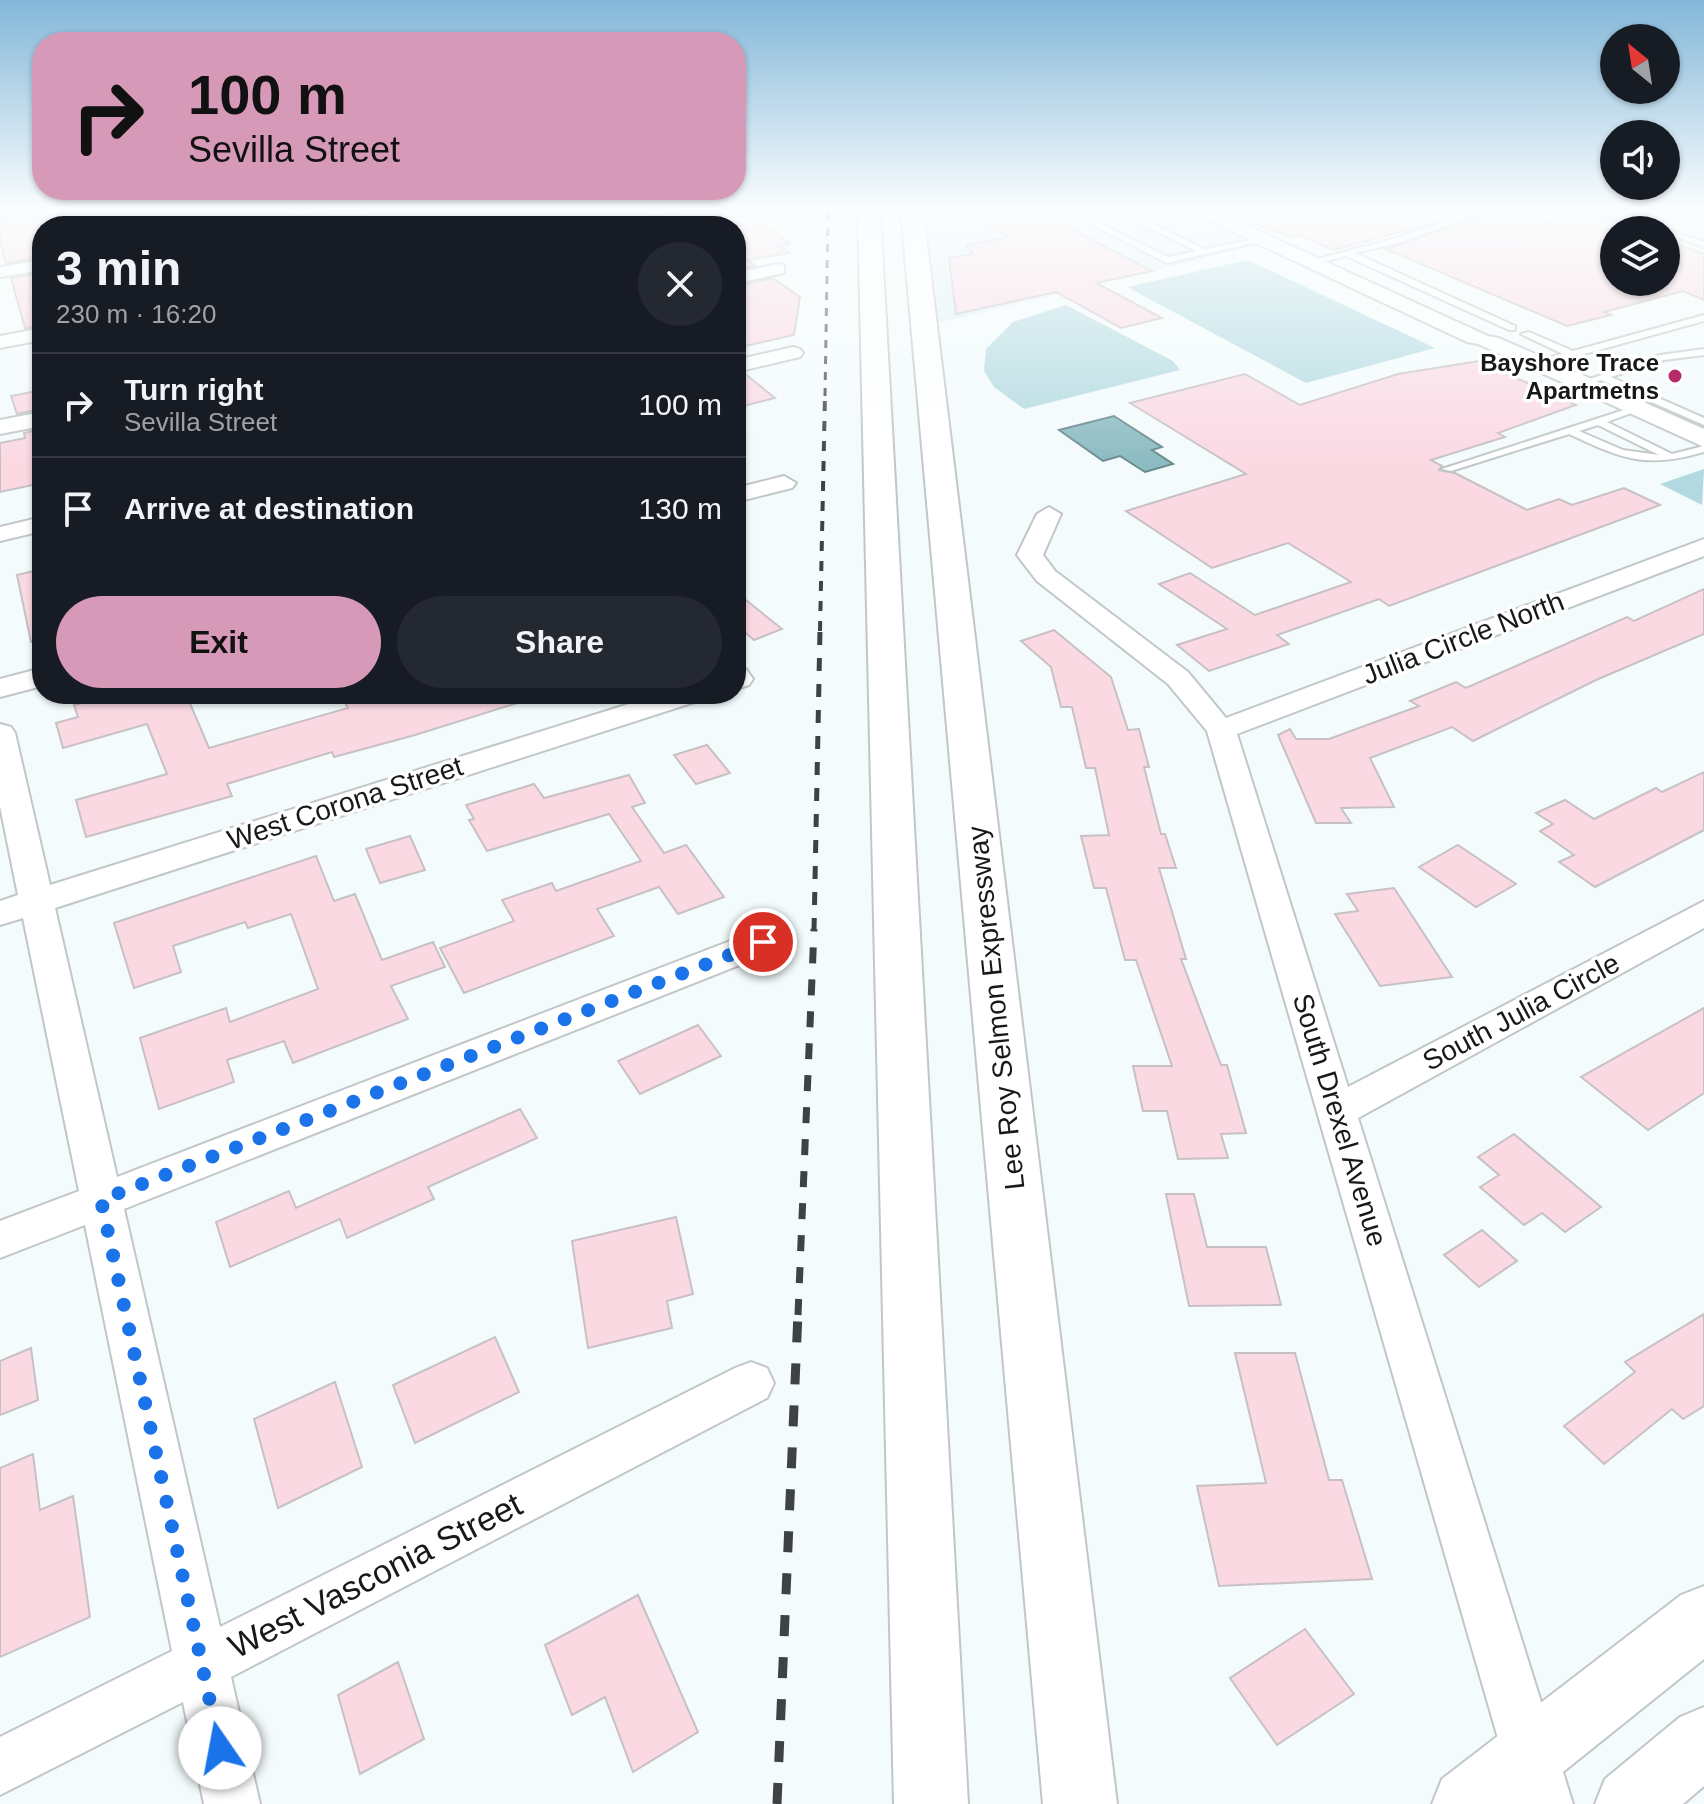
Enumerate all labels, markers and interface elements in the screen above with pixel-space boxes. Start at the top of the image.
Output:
north arrow [1600,24,1680,104]
map controls [1600,24,1680,296]
text: 100 m [188,63,347,126]
icon: right [56,64,160,168]
button: sound [1600,120,1680,200]
text: Sevilla Street [188,129,400,170]
button: layers [1600,216,1680,296]
text: 3 min [56,242,181,295]
button: close [638,242,722,326]
text: 230 m · 16:20 [56,299,216,329]
place label: Bayshore Trace Apartmetns [1480,349,1659,404]
marker: Bayshore Trace Apartmetns [1666,367,1684,385]
text: Turn right [124,373,263,406]
icon: right [56,383,100,427]
text: 100 m [639,388,722,421]
text: Sevilla Street [124,407,277,437]
icon: arrive [56,487,100,531]
text: Arrive at destination [124,492,414,525]
text: 130 m [639,492,722,525]
street label: Julia Circle North [1358,585,1568,691]
button: Exit [56,596,381,688]
button: Share [397,596,722,688]
street label: West Corona Street [224,750,467,856]
street label: Lee Roy Selmon Expressway [961,825,1031,1191]
pin [729,908,797,976]
icon: arrive [741,920,785,964]
street label: South Julia Circle [1418,947,1624,1077]
street label: South Drexel Avenue [1287,990,1393,1250]
street label: West Vasconia Street [222,1484,528,1665]
position arrow [178,1706,262,1790]

